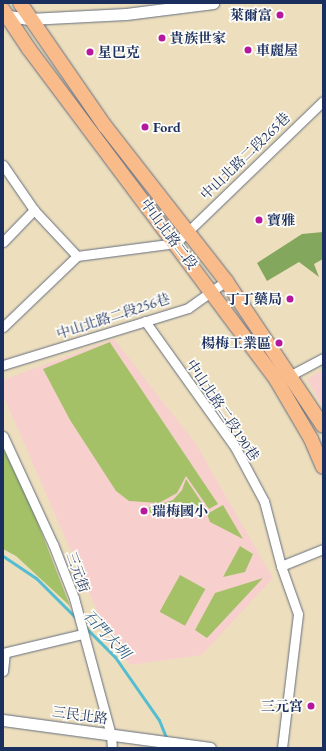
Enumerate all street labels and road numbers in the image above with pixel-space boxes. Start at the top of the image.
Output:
street label: 中山北路二段265巷 [197,109,293,203]
street label: 中山北路二段 [137,195,201,273]
street label: 中山北路二段256巷 [54,290,172,342]
street label: 中山北路二段190巷 [183,356,263,464]
street label: 三元街 [63,549,93,595]
street label: 三民北路 [51,703,109,727]

